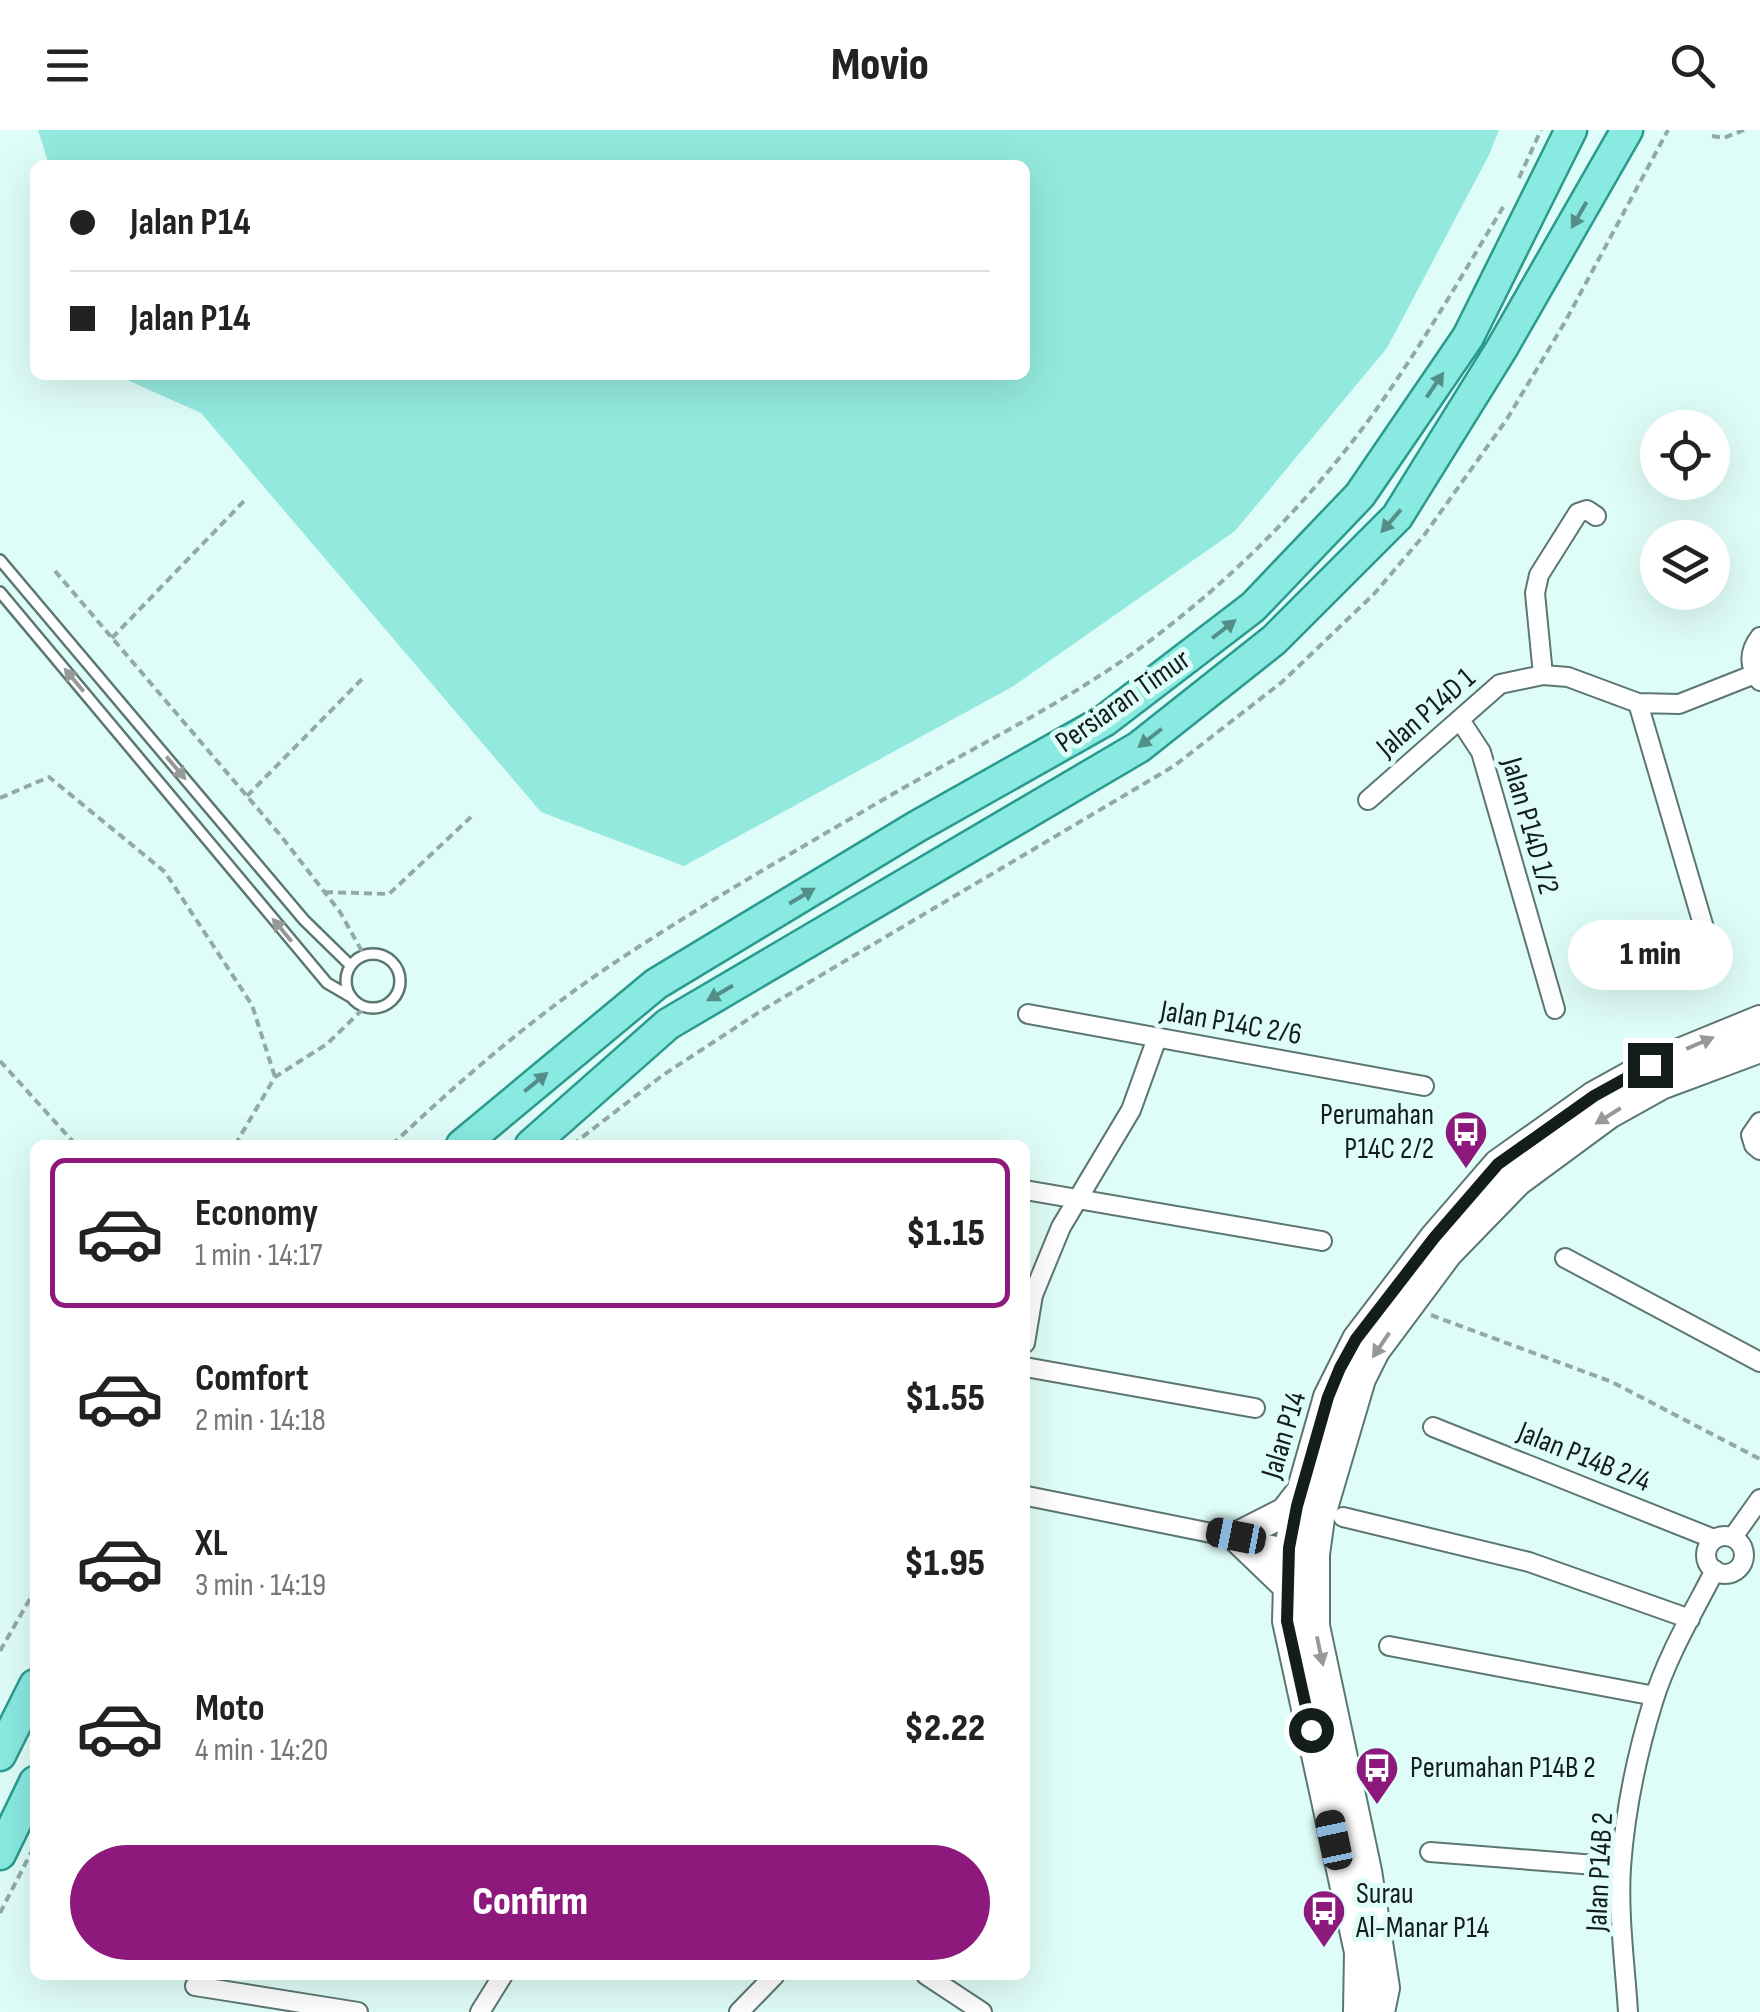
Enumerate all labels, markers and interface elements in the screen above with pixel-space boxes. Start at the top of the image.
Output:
icon: menu [40,38,95,93]
text: Movio [831,38,929,93]
icon: search [1665,38,1720,93]
text: Jalan P14 [130,200,251,245]
one-way arrow [1571,200,1588,229]
text: Jalan P14 [130,296,251,341]
one-way arrow [1425,371,1444,398]
map controls [1640,410,1730,610]
button: locate [1640,410,1730,500]
one-way arrow [1381,509,1403,534]
button: layers [1640,520,1730,610]
one-way arrow [1211,620,1237,640]
street label: Persiaran Timur [1049,641,1198,761]
street label: Jalan P14D 1 [1369,660,1483,766]
one-way arrow [64,668,85,693]
one-way arrow [1137,727,1163,748]
street label: Jalan P14D 1/2 [1493,753,1567,898]
one-way arrow [165,756,186,781]
one-way arrow [788,888,816,905]
one-way arrow [272,917,294,942]
callout: 1 min [1568,920,1732,990]
text: 1 min [1620,935,1681,974]
one-way arrow [706,984,734,1001]
street label: Jalan P14C 2/6 [1156,993,1305,1053]
one-way arrow [1685,1034,1715,1050]
route end [1628,1043,1673,1088]
one-way arrow [524,1072,549,1093]
place label: Perumahan P14C 2/2 [1320,1097,1434,1167]
one-way arrow [1594,1107,1621,1125]
bus stop icon: Perumahan P14C 2/2 [1443,1109,1489,1170]
icon: car [75,1188,165,1278]
text: Economy [195,1191,318,1236]
text: $1.15 [906,1211,985,1256]
text: 1 min · 14:17 [195,1236,323,1275]
one-way arrow [1372,1331,1390,1358]
icon: car [75,1353,165,1443]
text: Comfort [195,1356,309,1401]
text: $1.55 [905,1376,985,1421]
street label: Jalan P14 [1254,1387,1314,1484]
text: 2 min · 14:18 [195,1401,326,1440]
street label: Jalan P14B 2/4 [1511,1414,1656,1500]
car [1204,1516,1268,1556]
icon: car [75,1518,165,1608]
text: XL [195,1521,228,1566]
text: $1.95 [904,1541,985,1586]
text: 3 min · 14:19 [195,1566,326,1605]
one-way arrow [1313,1636,1328,1667]
icon: car [75,1683,165,1773]
text: Moto [195,1686,265,1731]
text: $2.22 [904,1706,985,1751]
route start [1289,1708,1334,1753]
text: 4 min · 14:20 [195,1731,328,1770]
bus stop icon: Perumahan P14B 2 [1354,1745,1400,1806]
place label: Perumahan P14B 2 [1410,1750,1596,1786]
car [1313,1808,1355,1872]
street label: Jalan P14B 2 [1579,1811,1621,1934]
button: Confirm [70,1845,990,1960]
place label: Surau Al-Manar P14 [1355,1876,1489,1946]
bus stop icon: Surau Al-Manar P14 [1301,1888,1347,1949]

